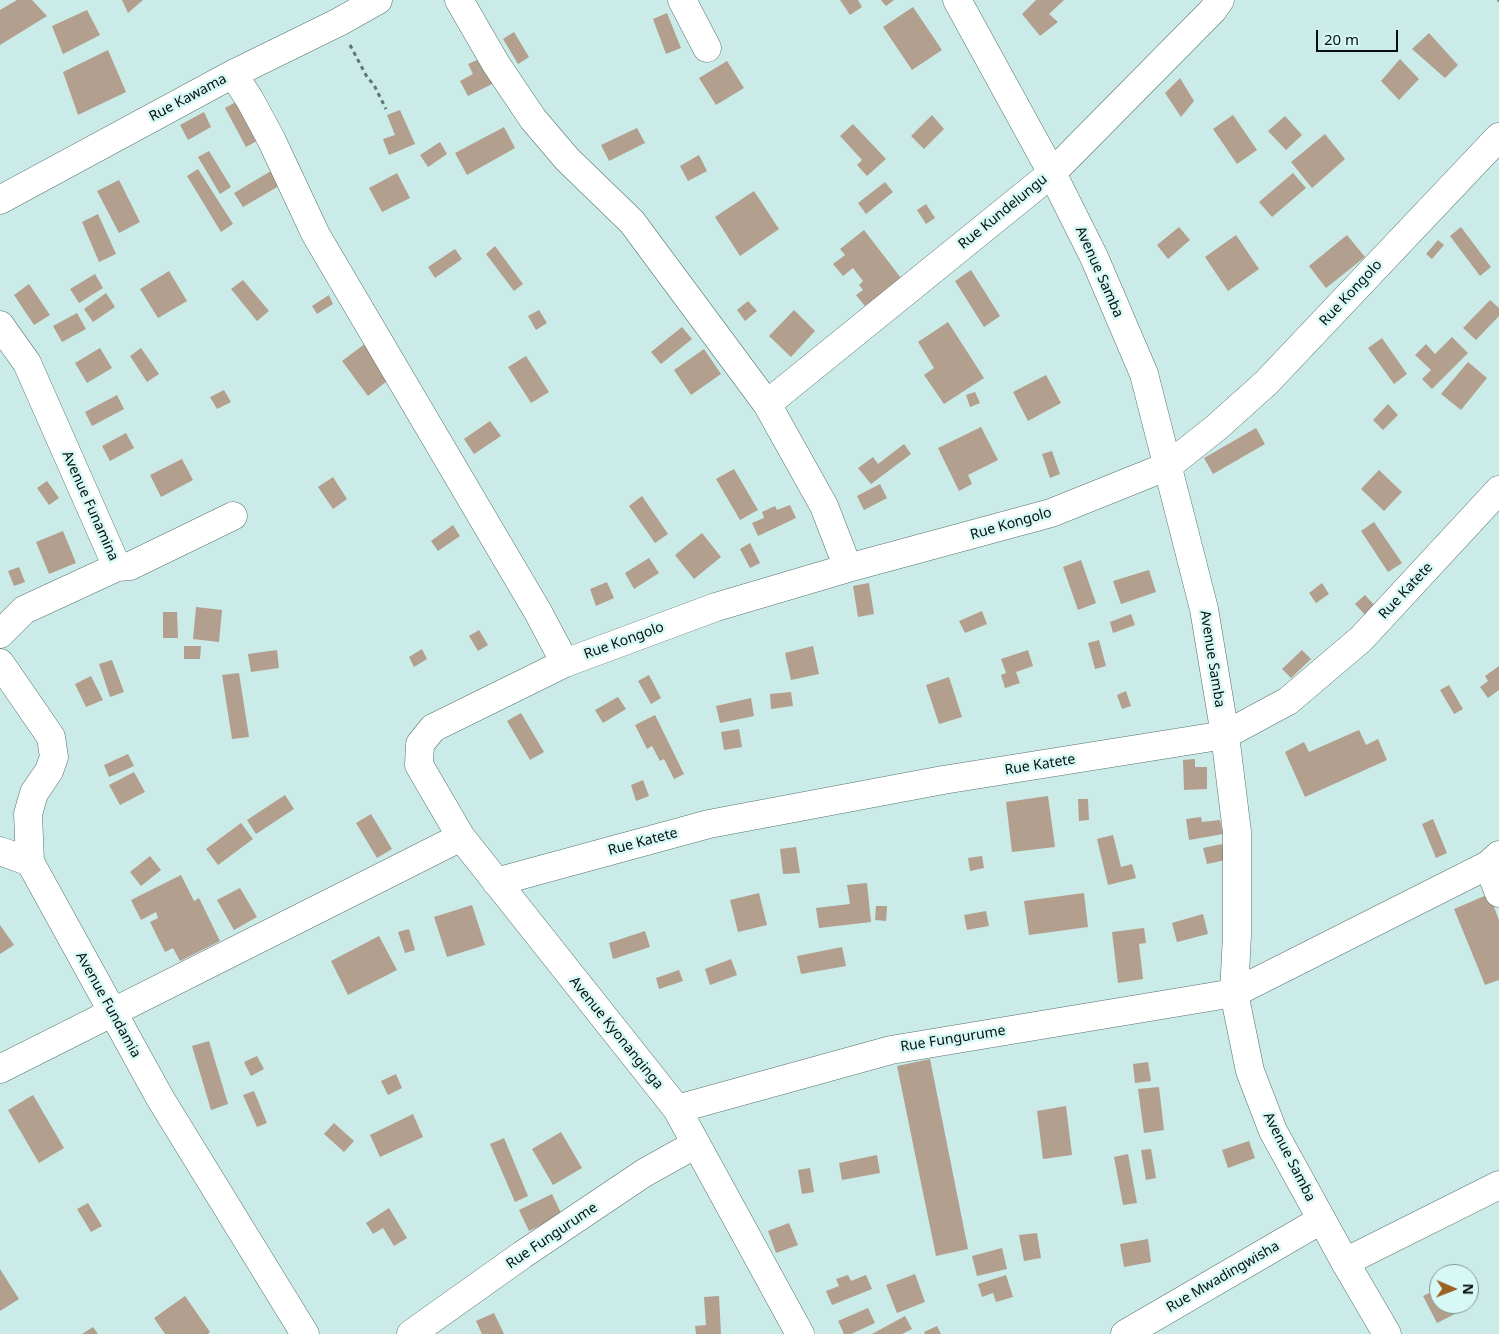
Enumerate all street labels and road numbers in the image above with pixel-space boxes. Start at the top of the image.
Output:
street label: Rue Kawama [146,71,230,125]
street label: Rue Kundelungu [955,171,1051,253]
street label: Avenue Samba [1071,224,1127,320]
street label: Rue Kongolo [1316,257,1386,329]
street label: Avenue Funamina [58,448,122,564]
street label: Rue Kongolo [968,504,1054,544]
street label: Rue Katete [1376,559,1436,623]
street label: Avenue Samba [1196,609,1228,709]
street label: Rue Kongolo [582,619,666,663]
street label: Rue Katete [1003,751,1077,779]
street label: Rue Katete [606,825,680,859]
street label: Avenue Fundamia [72,949,144,1061]
street label: Avenue Kyonanginga [566,973,666,1093]
street label: Rue Fungurume [899,1022,1007,1056]
street label: Avenue Samba [1259,1110,1319,1204]
street label: Rue Fungurume [503,1199,601,1273]
street label: Rue Mwadingwisha [1163,1238,1283,1316]

